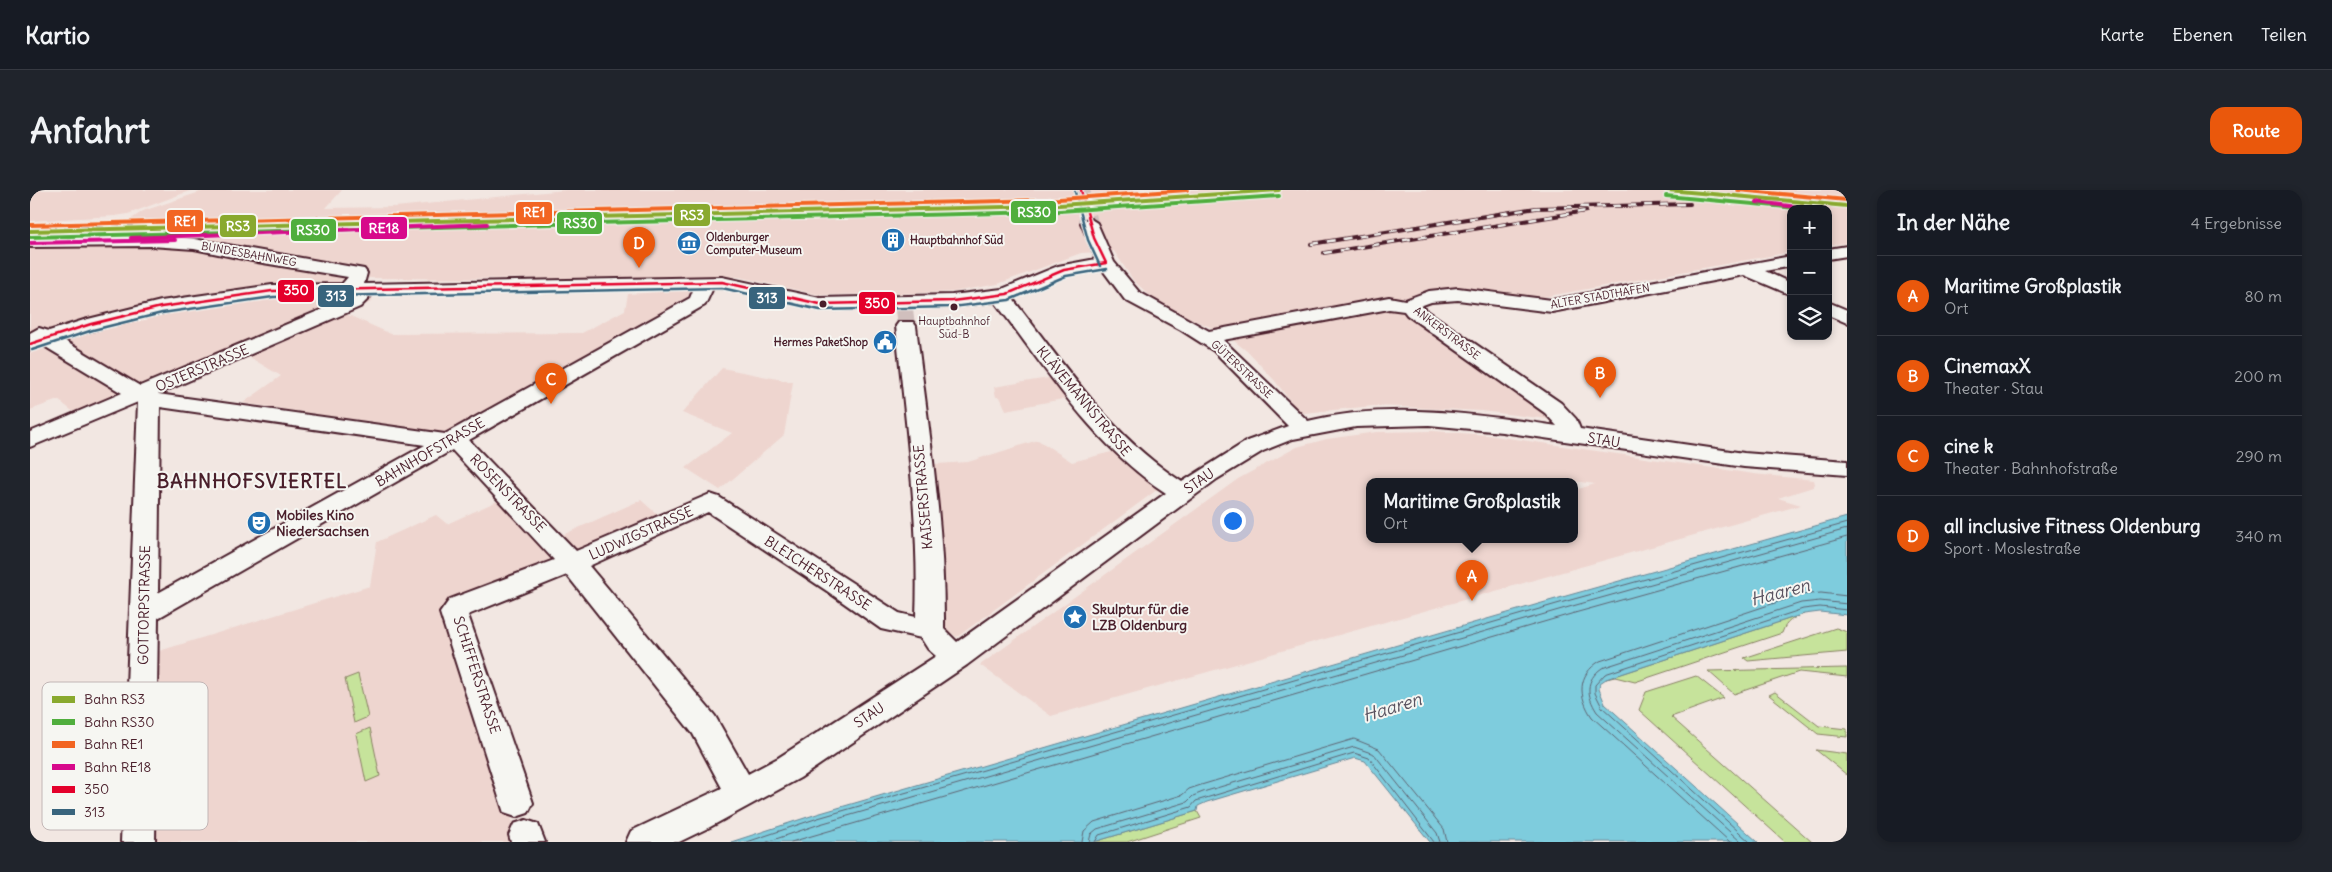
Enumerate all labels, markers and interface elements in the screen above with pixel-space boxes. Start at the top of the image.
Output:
text: Kartio [25,20,90,50]
text: Karte [2100,23,2144,46]
text: Ebenen [2172,23,2233,46]
text: Teilen [2261,23,2307,46]
button: Route [2210,107,2302,154]
text: Anfahrt [30,108,150,152]
line badge: RS30 [1010,200,1057,224]
line badge: RE1 [515,201,553,225]
text: RE1 [523,203,545,221]
line badge: RS3 [673,203,711,227]
text: RS30 [1017,203,1051,221]
map controls [1787,205,1832,340]
button: + [1787,205,1832,250]
text: RS3 [680,206,704,224]
line badge: RE1 [166,209,204,233]
text: In der Nähe [1897,209,2010,236]
line badge: RS30 [556,211,603,235]
text: RE1 [174,212,196,230]
text: 4 Ergebnisse [2191,213,2282,233]
line badge: RS3 [219,214,257,238]
text: RS30 [563,214,597,232]
line badge: RE18 [360,216,408,240]
text: RS3 [226,217,250,235]
line badge: RS30 [290,218,337,242]
text: RE18 [369,219,399,237]
text: RS30 [296,221,330,239]
pin: D [623,227,655,268]
building icon: Hauptbahnhof Süd [880,227,906,253]
museum icon: Oldenburger Computer-Museum [676,230,702,256]
place label: Oldenburger Computer-Museum [706,230,802,258]
place label: Hauptbahnhof Süd [910,233,1004,248]
street label: BUNDESBAHNWEG [200,239,298,269]
button: − [1787,250,1832,295]
text: Maritime Großplastik [1944,274,2121,298]
line badge: 350 [277,279,315,303]
street label: ALTER STADTHAFEN [1549,280,1651,312]
text: 350 [283,281,309,299]
line badge: 313 [317,284,355,308]
line badge: 313 [748,286,786,310]
text: A [1908,286,1918,306]
text: 80 m [2244,286,2282,306]
text: 313 [325,287,347,305]
text: 313 [756,289,778,307]
line badge: 350 [858,291,896,315]
text: 350 [864,294,890,312]
button: layers [1787,295,1832,340]
text: Ort [1944,298,1968,318]
unlabelled marker [818,299,828,309]
marker: Hauptbahnhof Süd-B [949,302,959,312]
street label: ANKERSTRASSE [1411,303,1483,363]
place label: Hauptbahnhof Süd-B [918,314,990,341]
public building icon: Hermes PaketShop [872,329,898,355]
place label: Hermes PaketShop [774,335,868,350]
street label: GÜTERSTRASSE [1208,336,1276,401]
street label: OSTERSTRASSE [153,340,251,396]
street label: KLÄVEMANNSTRASSE [1033,342,1135,460]
text: CinemaxX [1944,354,2031,378]
pin: B [1584,357,1616,398]
pin: C [535,363,567,404]
text: B [1908,366,1918,386]
text: 200 m [2234,366,2282,386]
text: Theater · Stau [1944,378,2043,398]
street label: BAHNHOFSTRASSE [372,413,488,491]
street label: STAU [1586,429,1622,451]
text: cine k [1944,434,1993,458]
street label: KAISERSTRASSE [909,444,937,550]
text: C [1908,446,1918,466]
text: 290 m [2236,446,2282,466]
street label: ROSENSTRASSE [466,450,550,536]
text: Theater · Bahnhofstraße [1944,458,2118,478]
street label: STAU [1180,464,1218,498]
district label: BAHNHOFSVIERTEL [157,469,347,493]
popup [1366,478,1578,543]
text: Maritime Großplastik [1383,489,1561,513]
street label: LUDWIGSTRASSE [586,502,696,564]
place label: Mobiles Kino Niedersachsen [276,506,369,540]
your location [1220,508,1246,534]
theatre icon: Mobiles Kino Niedersachsen [246,510,272,536]
text: Ort [1383,513,1408,533]
text: all inclusive Fitness Oldenburg [1944,514,2201,538]
text: D [1907,526,1919,546]
text: 340 m [2235,526,2282,546]
street label: BLEICHERSTRASSE [761,532,875,614]
text: Sport · Moslestraße [1944,538,2081,558]
street label: GOTTORPSTRASSE [134,545,154,665]
pin: A [1456,560,1488,601]
water label: Haaren [1748,573,1813,611]
place label: Skulptur für die LZB Oldenburg [1092,600,1189,634]
place icon: Skulptur für die LZB Oldenburg [1062,604,1088,630]
street label: SCHIFFERSTRASSE [449,614,505,736]
legend [42,682,208,830]
water label: Haaren [1360,687,1425,727]
text: Bahn RS3 [84,690,145,708]
street label: STAU [850,698,888,732]
text: Bahn RS30 [84,713,155,731]
text: Bahn RE1 [84,735,143,753]
text: Bahn RE18 [84,758,151,776]
text: 350 [84,780,109,798]
text: 313 [84,803,105,821]

